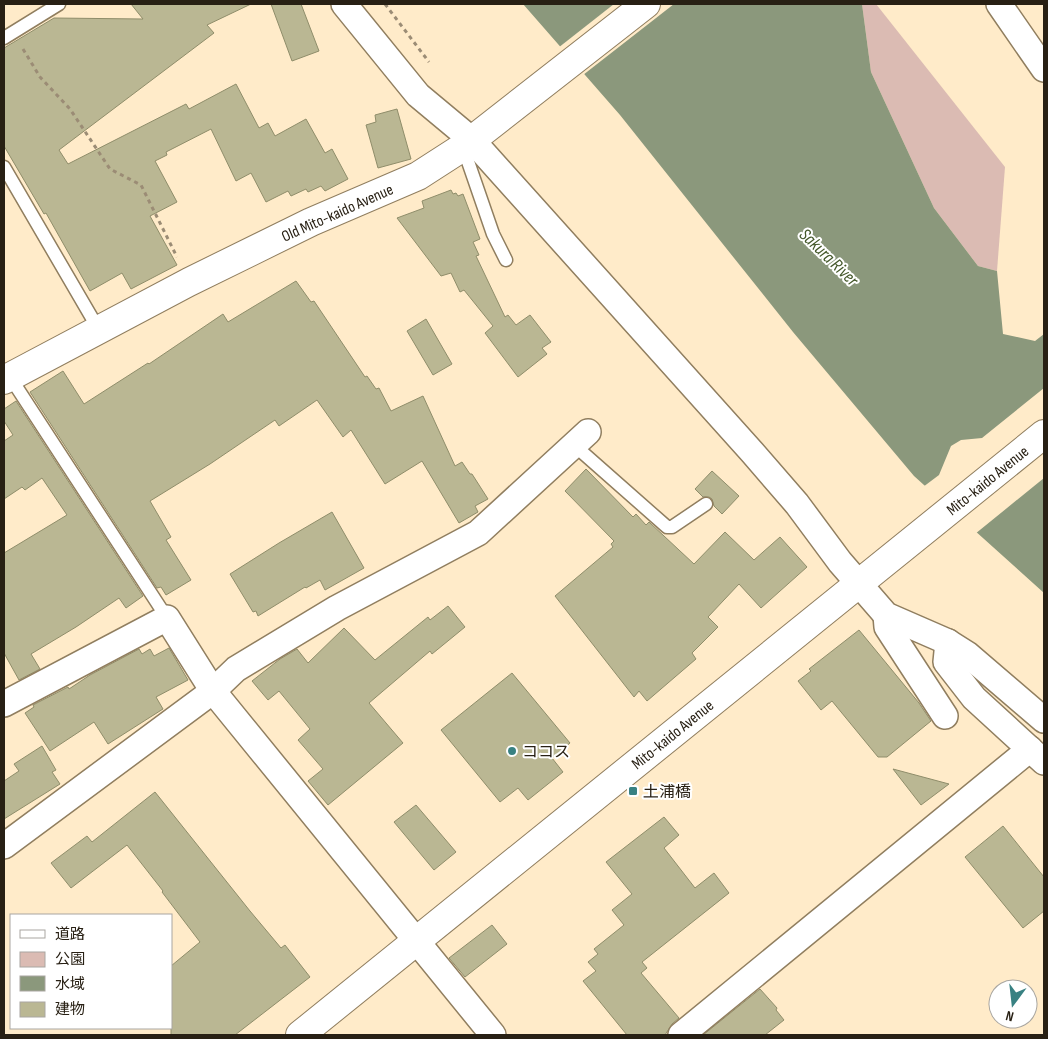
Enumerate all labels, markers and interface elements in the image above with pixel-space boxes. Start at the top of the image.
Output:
street label: Old Mito-kaido Avenue [279,180,396,246]
water label: Sakura River [795,224,863,291]
street label: Mito-kaido Avenue [943,442,1033,520]
street label: Mito-kaido Avenue [628,696,718,774]
place label: ココス [522,743,570,762]
marker: ココス [506,745,518,757]
place label: 土浦橋 [643,783,691,802]
marker: 土浦橋 [627,785,639,797]
legend [10,914,172,1029]
text: 道路 [55,925,85,944]
text: 公園 [55,950,85,969]
text: 水域 [55,975,85,994]
north arrow [988,979,1038,1029]
text: 建物 [55,1000,85,1019]
text: N [1004,1007,1016,1025]

